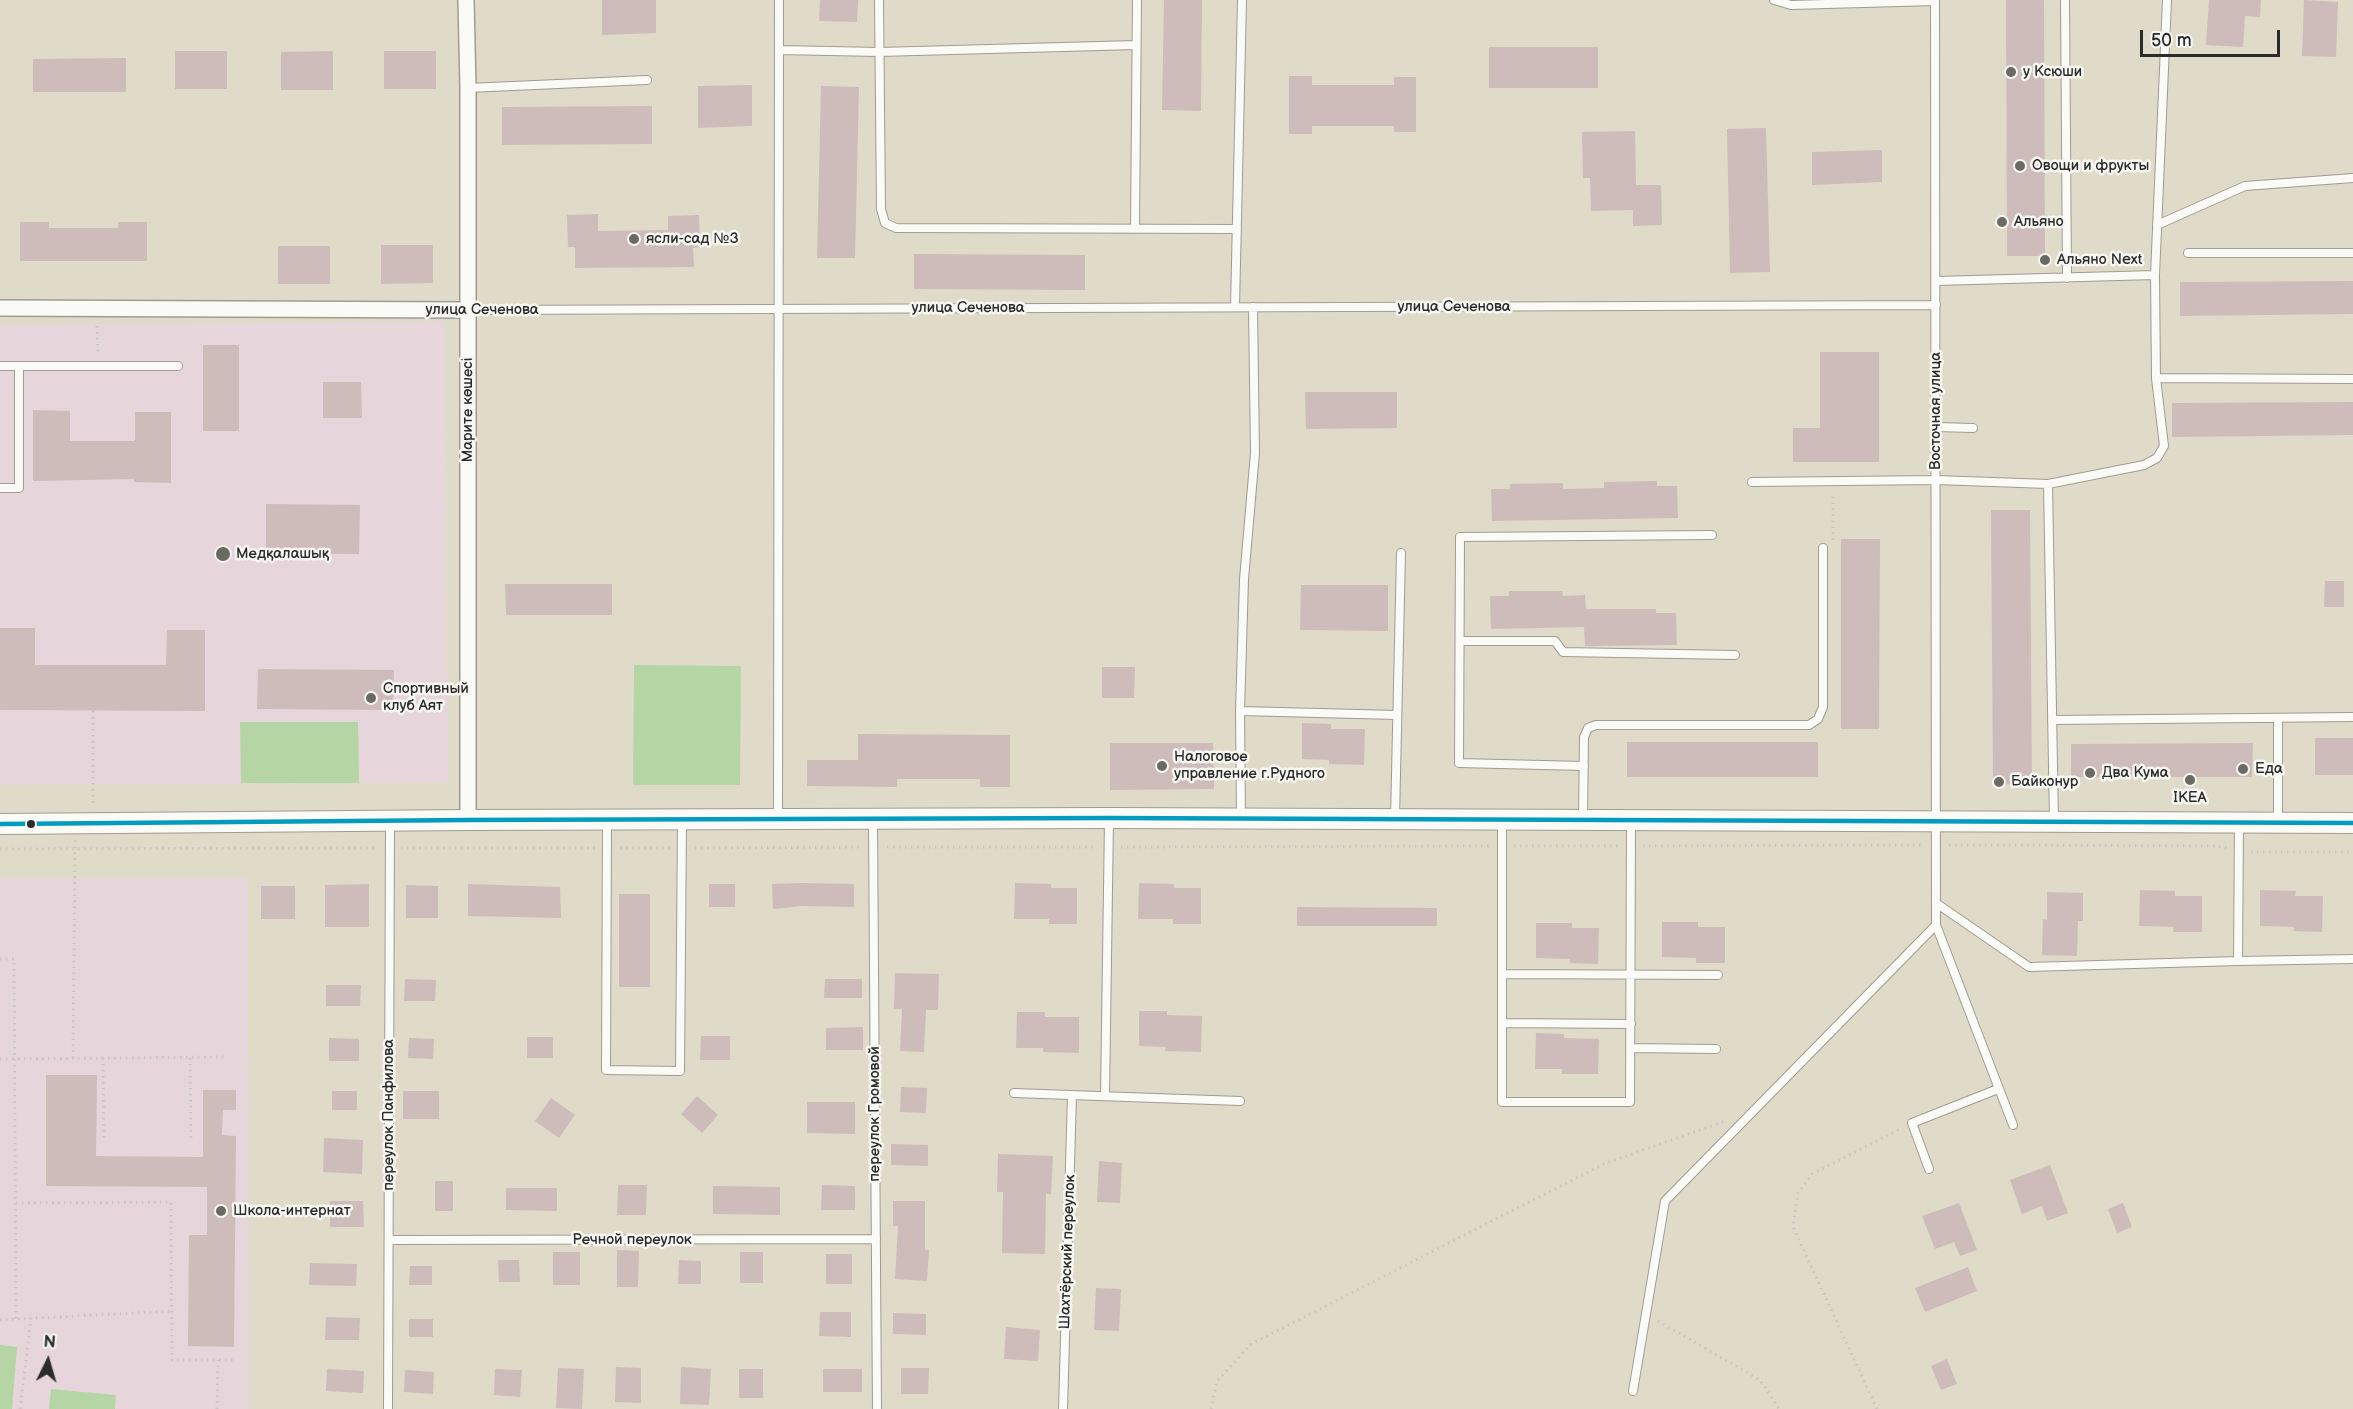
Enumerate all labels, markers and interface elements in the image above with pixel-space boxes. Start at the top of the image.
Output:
scale bar [2143,18,2282,56]
text: 50 m [2151,30,2192,51]
place label: у Ксюши [2023,63,2082,81]
marker: у Ксюши [2004,65,2018,79]
place label: Овощи и фрукты [2032,157,2149,175]
marker: Овощи и фрукты [2013,159,2027,173]
place label: Альяно [2014,213,2064,231]
marker: Альяно [1995,215,2009,229]
place label: ясли-сад №3 [646,230,739,248]
marker: ясли-сад №3 [627,232,641,246]
place label: Альяно Next [2057,251,2142,269]
marker: Альяно Next [2038,253,2052,267]
street label: улица Сеченова [1397,298,1511,316]
street label: улица Сеченова [911,299,1025,317]
street label: улица Сеченова [425,301,539,319]
street label: Восточная улица [1927,352,1945,470]
street label: Марите көшесі [459,358,477,462]
marker: Медқалашық [214,545,232,563]
place label: Медқалашық [236,545,329,563]
place label: Спортивный клуб Аят [383,680,469,715]
marker: Спортивный клуб Аят [364,691,378,705]
place label: Налоговое управление г.Рудного [1174,748,1325,783]
marker: Налоговое управление г.Рудного [1155,759,1169,773]
place label: Еда [2255,760,2283,778]
marker: Еда [2236,762,2250,776]
place label: Два Кума [2102,764,2169,782]
marker: Два Кума [2083,766,2097,780]
place label: Байконур [2011,773,2078,791]
marker: IKEA [2183,773,2197,787]
marker: Байконур [1992,775,2006,789]
place label: IKEA [2173,789,2207,807]
unlabelled marker [25,818,37,830]
street label: переулок Панфилова [380,1039,398,1191]
street label: переулок Громовой [866,1046,884,1182]
street label: Шахтёрский переулок [1056,1174,1080,1330]
place label: Школа-интернат [233,1202,351,1220]
marker: Школа-интернат [214,1204,228,1218]
street label: Речной переулок [572,1231,692,1249]
north arrow [18,1331,78,1391]
text: N [43,1333,56,1353]

